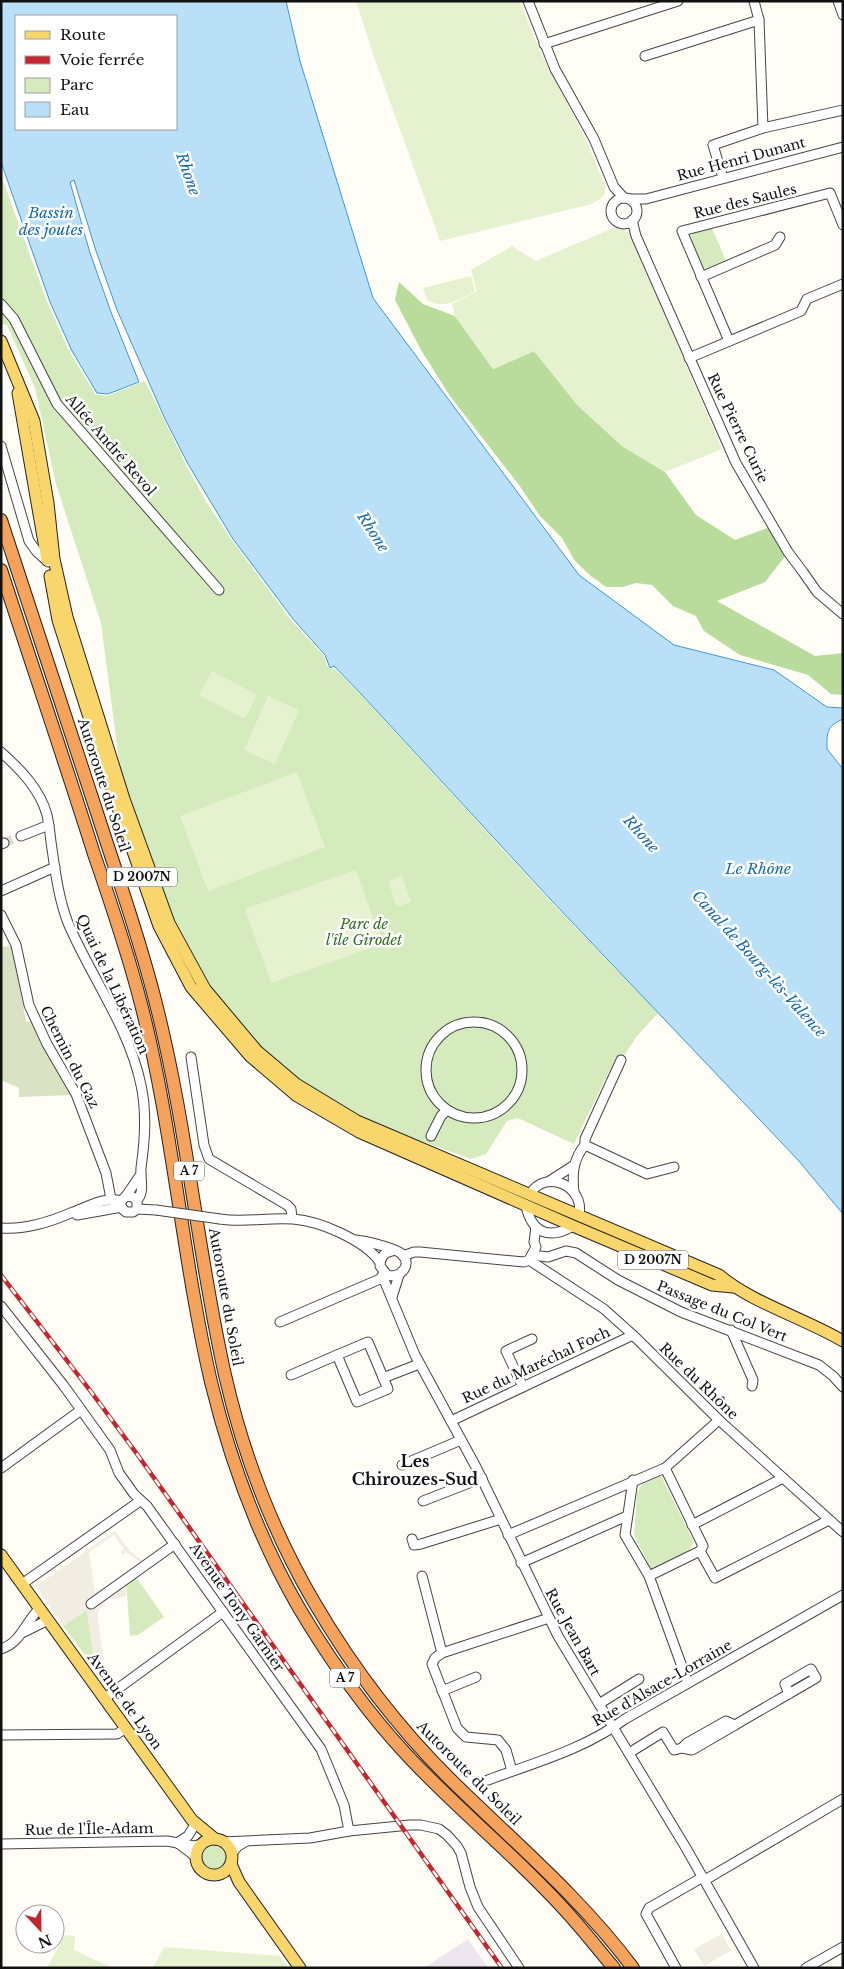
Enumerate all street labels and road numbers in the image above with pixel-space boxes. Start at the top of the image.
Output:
street label: Rue Henri Dunant [675,133,808,185]
street label: Rue des Saules [692,180,798,222]
street label: Rue Pierre Curie [704,370,772,486]
street label: Allée André Revol [61,390,160,500]
street label: Autoroute du Soleil [74,715,134,855]
road number: D 2007N [107,868,177,886]
street label: Quai de la Libération [73,911,153,1057]
street label: Chemin du Gaz [36,1003,104,1112]
road number: A 7 [174,1162,204,1180]
street label: Autoroute du Soleil [205,1226,247,1368]
road number: D 2007N [618,1250,688,1270]
street label: Passage du Col Vert [654,1277,790,1346]
street label: Rue du Maréchal Foch [459,1323,613,1407]
street label: Rue du Rhône [656,1339,742,1423]
street label: Avenue Tony Garnier [185,1538,289,1675]
street label: Rue Jean Bart [541,1585,605,1680]
street label: Rue d'Alsace-Lorraine [589,1636,735,1730]
street label: Avenue de Lyon [83,1648,166,1753]
road number: A 7 [330,1669,360,1688]
street label: Autoroute du Soleil [413,1717,525,1829]
street label: Rue de l'Île-Adam [24,1818,154,1839]

